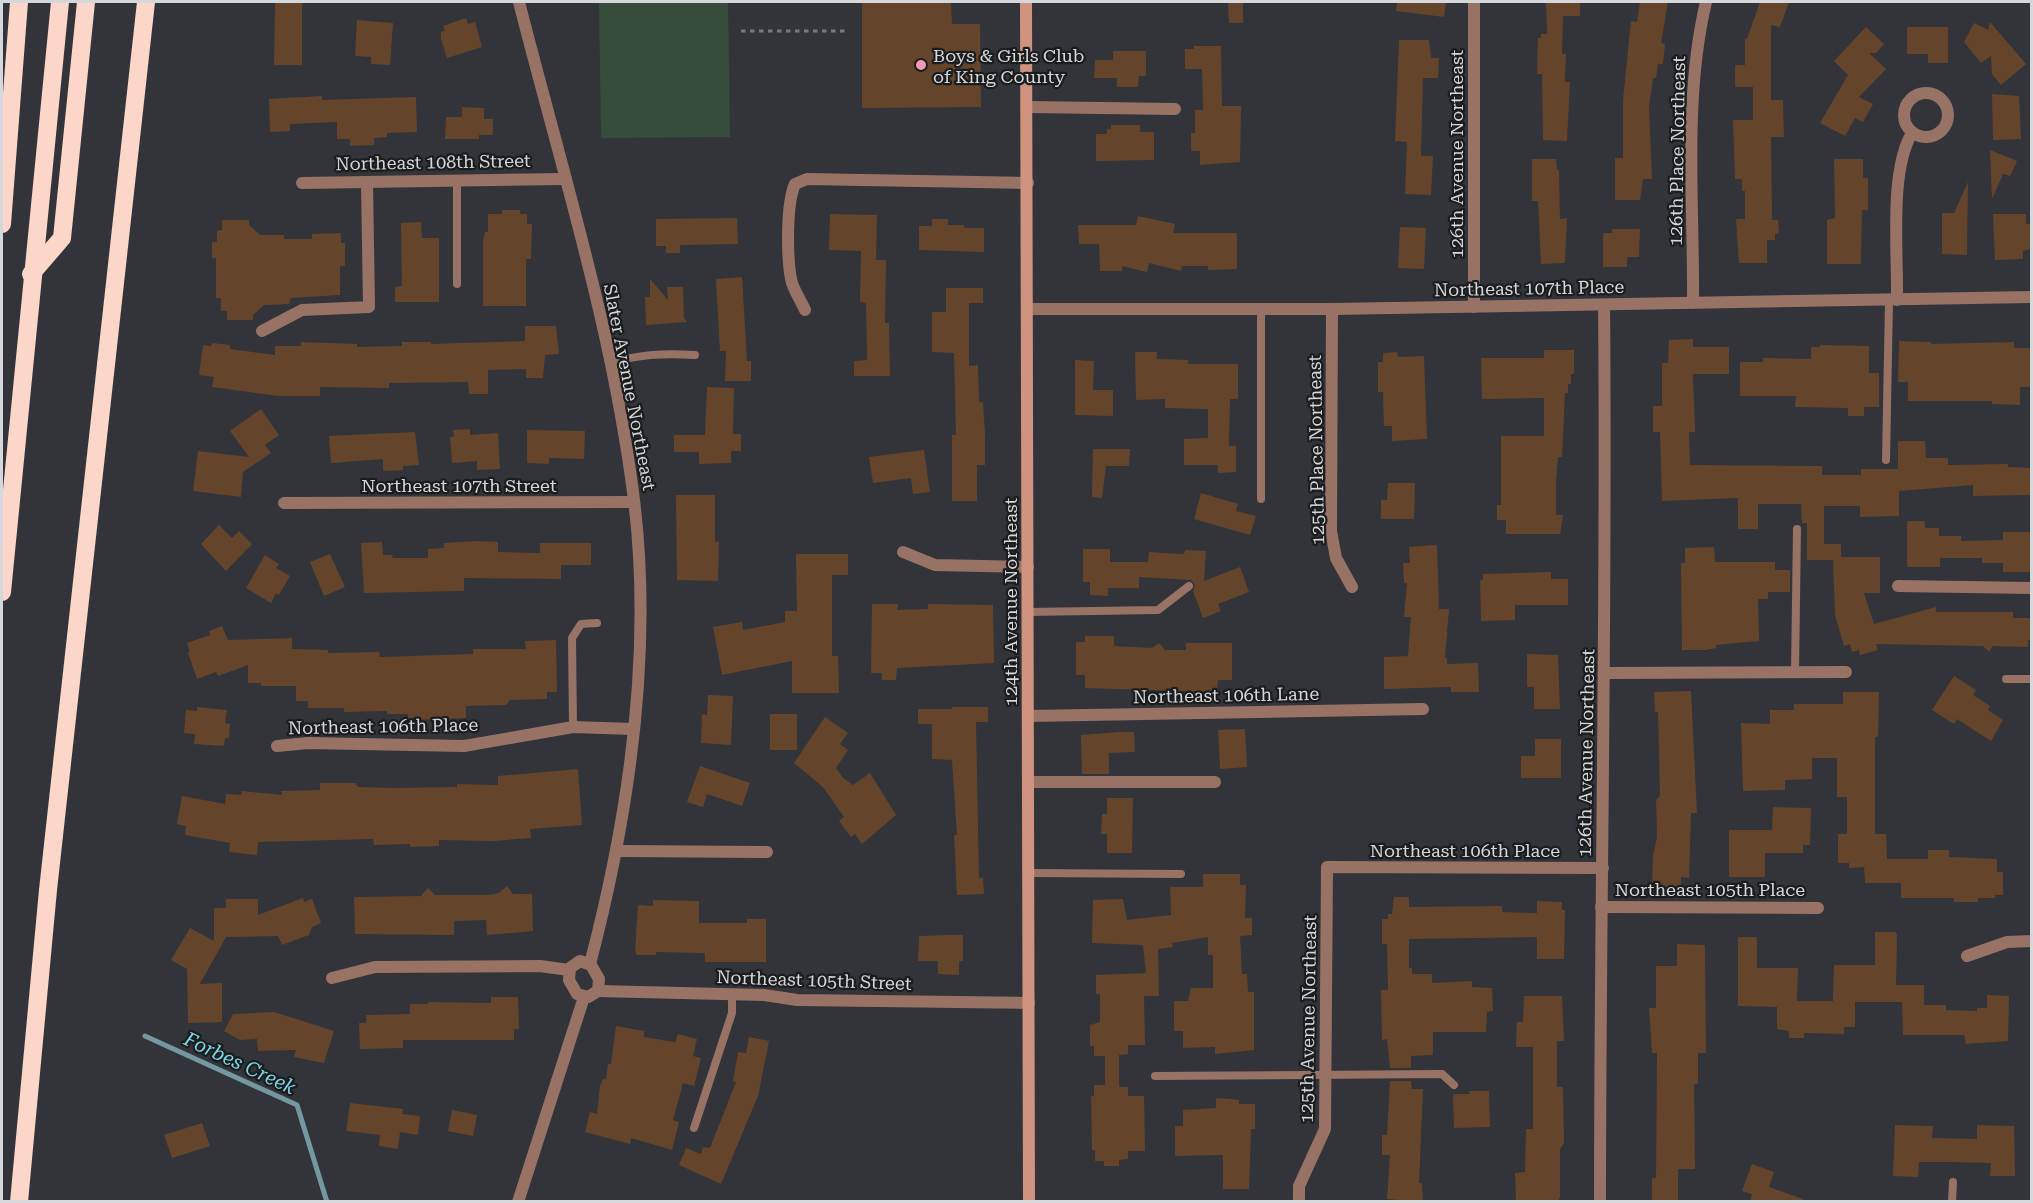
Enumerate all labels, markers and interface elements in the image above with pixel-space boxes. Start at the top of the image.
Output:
place label: Boys & Girls Club of King County [933,45,1084,87]
street label: 126th Avenue Northeast [1446,50,1467,258]
street label: 126th Place Northeast [1665,55,1689,246]
marker: Boys & Girls Club of King County [914,58,928,72]
street label: Northeast 108th Street [335,150,531,174]
street label: Northeast 107th Place [1434,276,1624,300]
street label: Slater Avenue Northeast [600,282,660,492]
street label: 125th Place Northeast [1304,354,1328,545]
street label: Northeast 107th Street [361,475,557,496]
street label: 124th Avenue Northeast [1000,498,1021,706]
street label: 126th Avenue Northeast [1574,648,1598,857]
street label: Northeast 106th Lane [1133,683,1319,707]
street label: Northeast 106th Place [288,714,478,738]
street label: Northeast 106th Place [1370,840,1560,861]
street label: Northeast 105th Place [1615,879,1805,900]
street label: 125th Avenue Northeast [1296,914,1320,1123]
street label: Northeast 105th Street [716,966,912,994]
water label: Forbes Creek [179,1026,300,1099]

